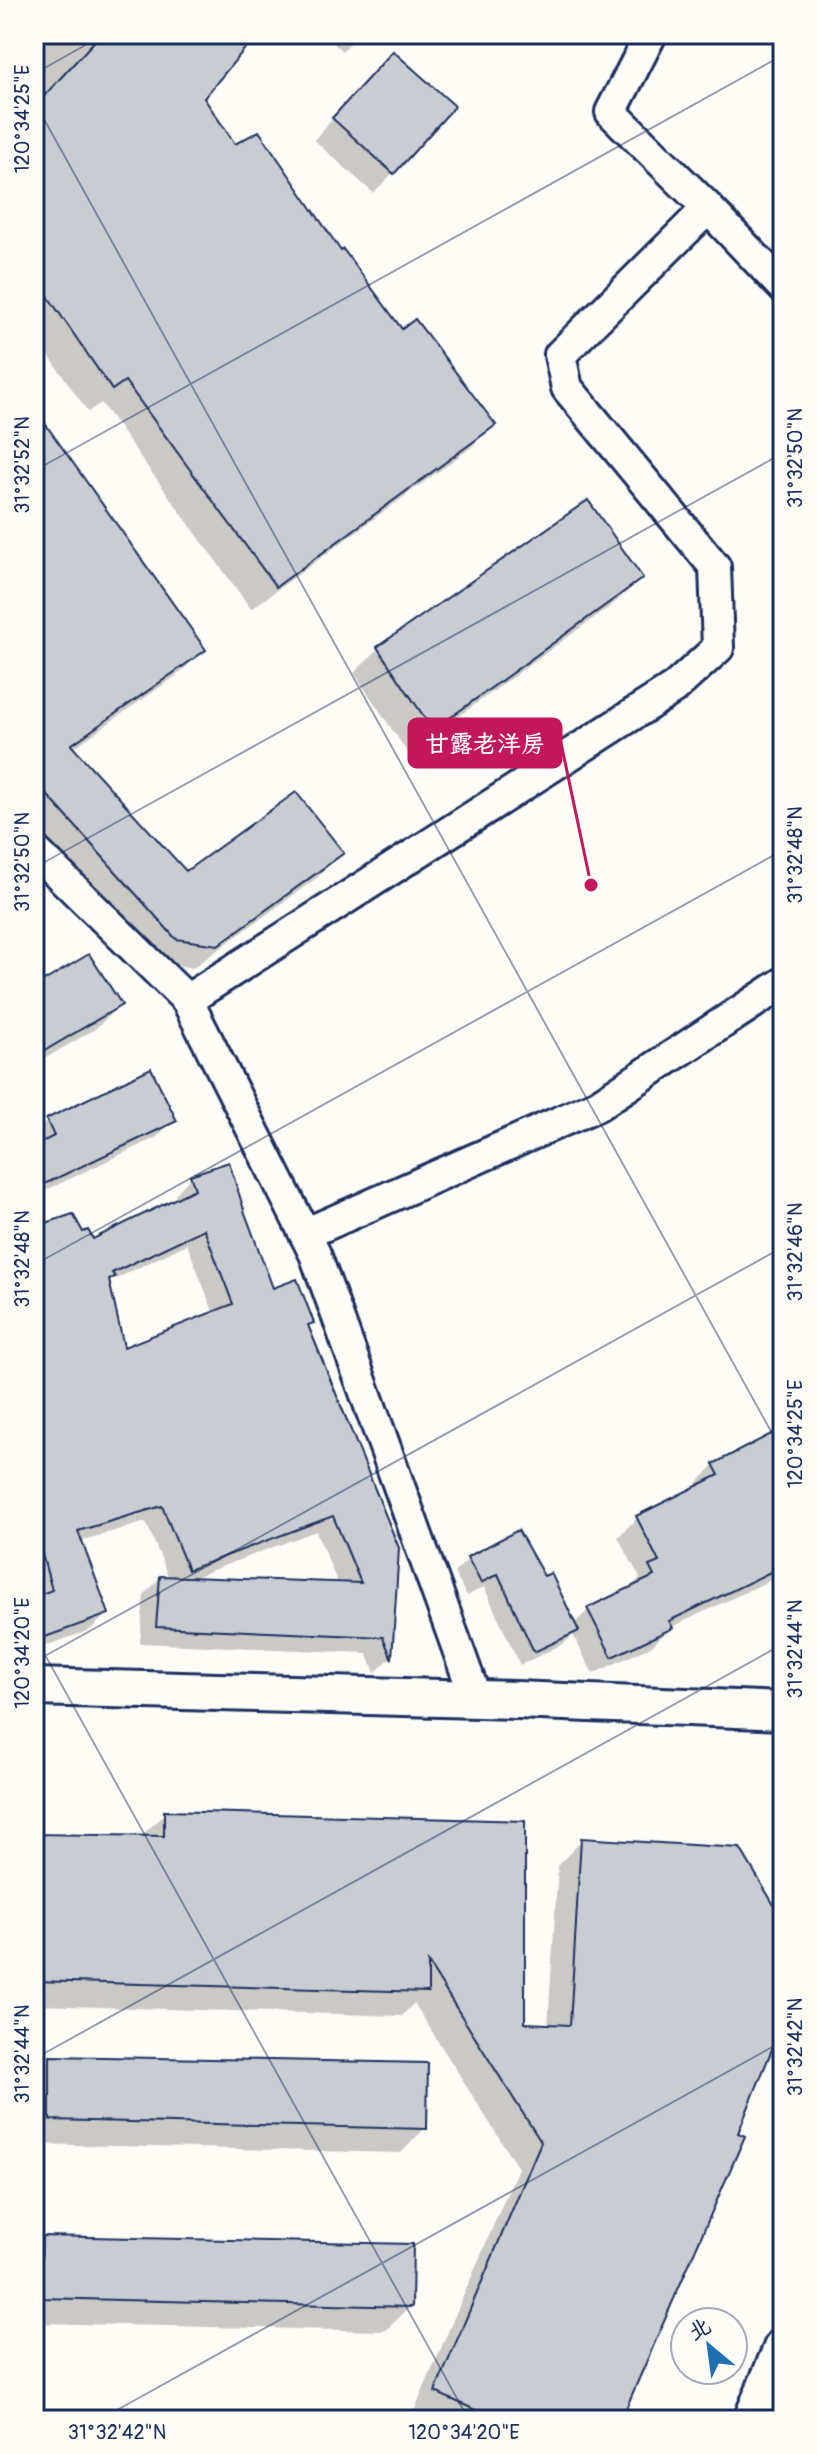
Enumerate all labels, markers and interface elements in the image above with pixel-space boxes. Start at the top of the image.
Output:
text: 120°34'25"E [10,65,35,173]
text: 31°32'50"N [783,408,808,508]
text: 31°32'52"N [10,416,35,514]
callout: 甘露老洋房 [409,719,561,767]
text: 甘露老洋房 [425,730,545,759]
text: 31°32'48"N [783,806,808,904]
text: 31°32'50"N [10,812,35,912]
text: 31°32'46"N [783,1203,808,1301]
text: 31°32'48"N [10,1210,35,1308]
text: 120°34'25"E [783,1380,808,1488]
text: 120°34'20"E [10,1597,35,1709]
text: 31°32'44"N [783,1600,808,1698]
text: 31°32'42"N [783,1998,808,2096]
text: 31°32'44"N [10,2005,35,2103]
north arrow [669,2306,749,2386]
text: 北 [683,2312,716,2347]
text: 31°32'42"N [68,2420,166,2445]
text: 120°34'20"E [408,2420,520,2445]

